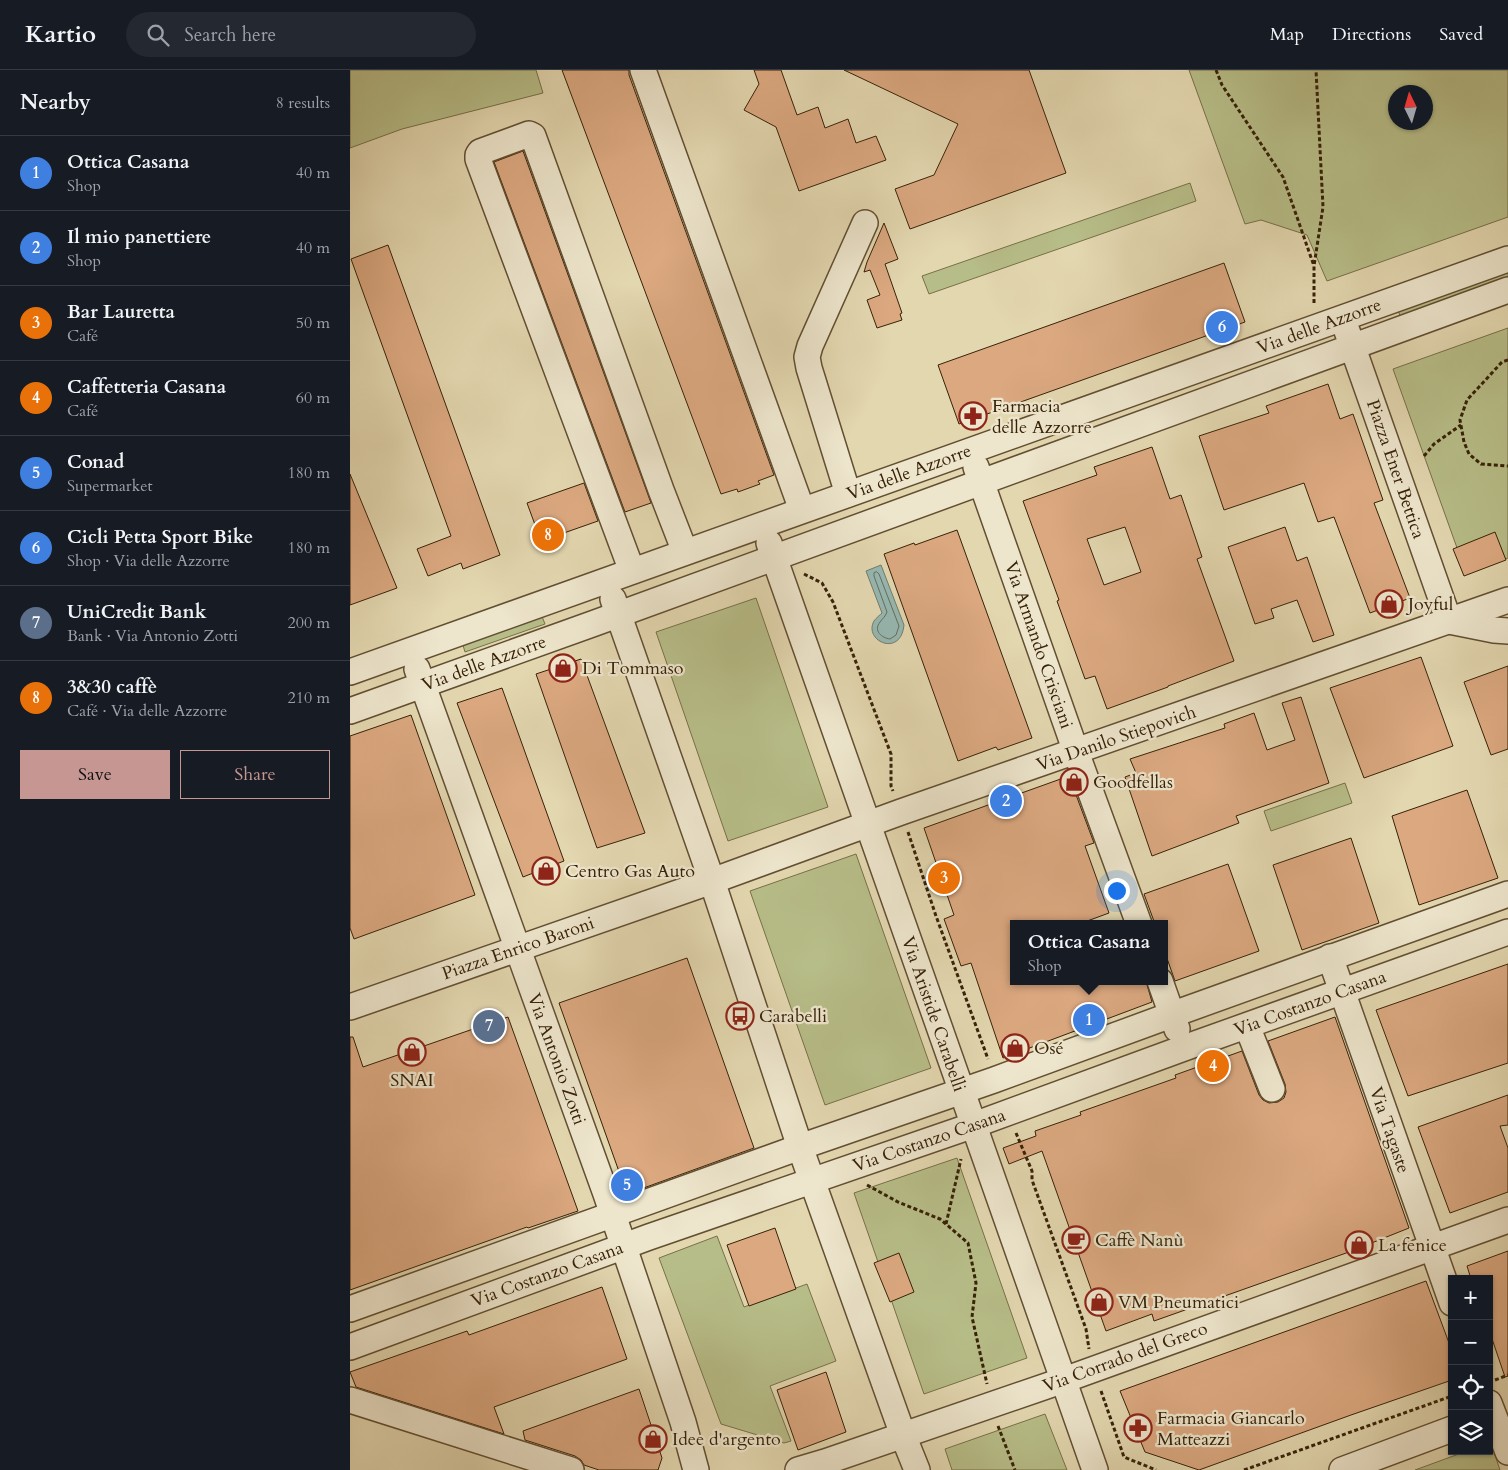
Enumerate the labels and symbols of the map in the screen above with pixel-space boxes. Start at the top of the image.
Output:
north arrow [1388,85,1433,130]
street label: Via delle Azzorre [1253,292,1385,361]
pin: 6 [1206,308,1238,346]
place label: Farmacia delle Azzorre [992,394,1092,440]
street label: Piazza Ener Bettica [1360,396,1431,542]
pharmacy icon: Farmacia delle Azzorre [958,401,988,431]
street label: Via delle Azzorre [843,438,975,507]
pin: 8 [532,516,564,554]
street label: Via Armando Crisciani [998,558,1079,732]
shop icon: Joyful [1374,589,1404,619]
place label: Joyful [1405,592,1454,617]
street label: Via delle Azzorre [418,629,550,698]
shop icon: Di Tommaso [548,653,578,683]
place label: Di Tommaso [582,656,684,681]
street label: Via Danilo Stiepovich [1033,699,1199,778]
shop icon: Goodfellas [1059,767,1089,797]
place label: Goodfellas [1093,770,1173,795]
pin: 2 [990,782,1022,820]
shop icon: Centro Gas Auto [531,856,561,886]
place label: Centro Gas Auto [565,859,695,884]
pin: 3 [928,859,960,897]
your location [1104,878,1130,904]
street label: Piazza Enrico Baroni [439,911,598,986]
street label: Via Aristide Carabelli [895,933,972,1095]
street label: Via Costanzo Casana [1231,964,1390,1043]
street label: Via Antonio Zotti [521,990,592,1128]
bus stop icon: Carabelli [725,1001,755,1031]
pin: 1 [1073,1001,1105,1039]
place label: Carabelli [759,1004,827,1029]
pin: 7 [473,1007,505,1045]
shop icon: Osé [1000,1033,1030,1063]
place label: Osé [1034,1036,1064,1061]
shop icon: SNAI [397,1037,427,1067]
pin: 4 [1197,1047,1229,1085]
place label: SNAI [390,1068,434,1093]
street label: Via Tagaste [1363,1084,1416,1177]
street label: Via Costanzo Casana [849,1103,1009,1178]
pin: 5 [611,1166,643,1204]
cafe icon: Caffè Nanù [1061,1225,1091,1255]
place label: Caffè Nanù [1095,1228,1184,1253]
shop icon: La fenice [1344,1230,1374,1260]
place label: La fenice [1378,1233,1447,1258]
street label: Via Costanzo Casana [468,1235,627,1314]
shop icon: VM Pneumatici [1084,1287,1114,1317]
place label: VM Pneumatici [1118,1290,1239,1315]
street label: Via Corrado del Greco [1039,1316,1211,1399]
place label: Farmacia Giancarlo Matteazzi [1157,1406,1305,1452]
pharmacy icon: Farmacia Giancarlo Matteazzi [1123,1413,1153,1443]
shop icon: Idee d'argento [638,1424,668,1454]
place label: Idee d'argento [672,1427,781,1452]

